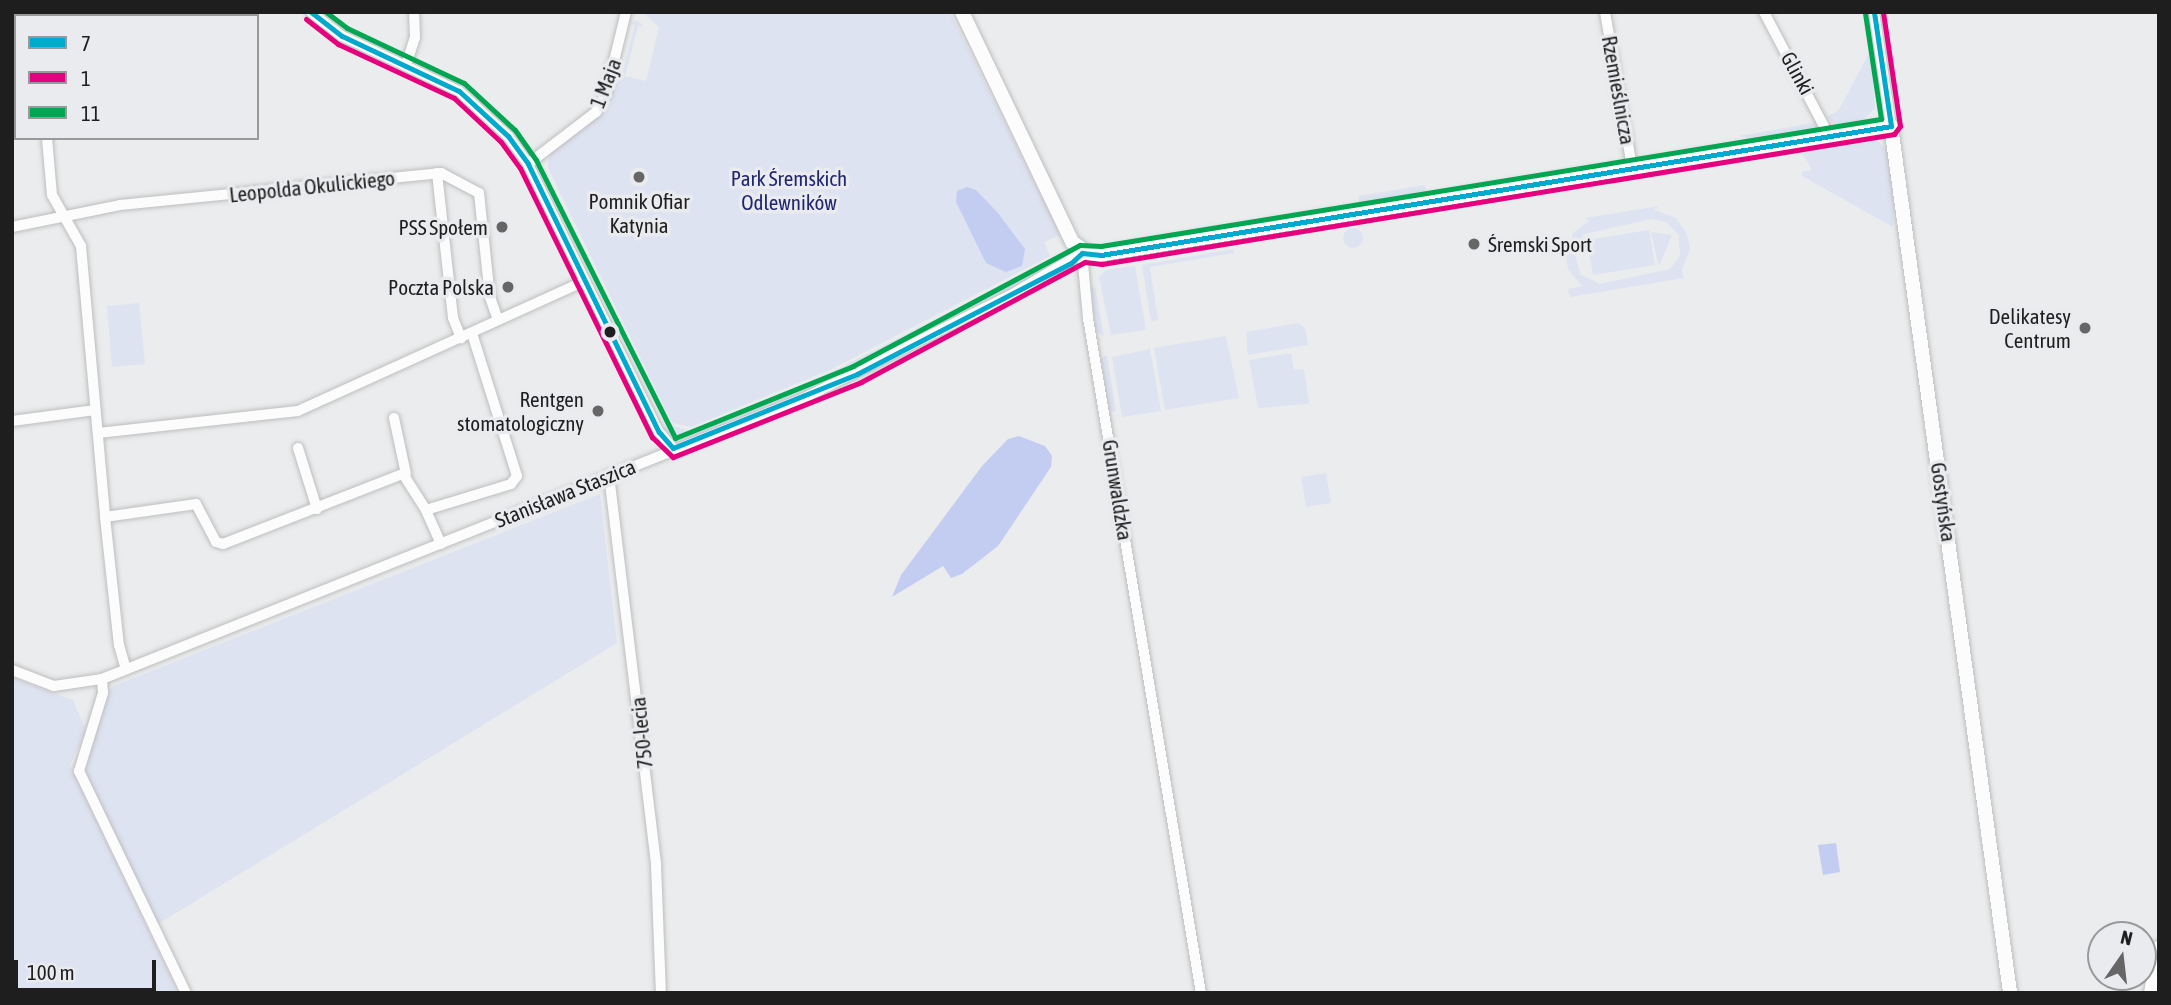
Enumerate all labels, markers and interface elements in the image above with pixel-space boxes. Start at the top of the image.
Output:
legend [14,14,259,140]
text: 7 [81,31,91,55]
street label: Rzemieślnicza [1597,34,1641,146]
street label: Glinki [1776,47,1820,99]
street label: 1 Maja [584,55,626,111]
text: 1 [81,66,91,90]
text: 11 [81,101,101,125]
street label: Leopolda Okulickiego [228,165,396,207]
park label: Park Śremskich Odlewników [731,165,847,215]
marker: Pomnik Ofiar Katynia [631,169,647,185]
place label: Pomnik Ofiar Katynia [588,188,690,238]
place label: PSS Społem [399,214,488,240]
marker: PSS Społem [494,219,510,235]
place label: Śremski Sport [1488,231,1592,257]
marker: Śremski Sport [1466,236,1482,252]
place label: Poczta Polska [388,274,494,300]
marker: Poczta Polska [500,279,516,295]
place label: Delikatesy Centrum [1989,303,2071,353]
marker: Delikatesy Centrum [2077,320,2093,336]
unlabelled marker [603,325,617,339]
place label: Rentgen stomatologiczny [457,386,584,436]
marker: Rentgen stomatologiczny [590,403,606,419]
street label: Grunwaldzka [1098,438,1138,542]
street label: Stanisława Staszica [491,453,639,533]
street label: Gostyńska [1926,461,1962,543]
street label: 750-lecia [625,696,657,770]
north arrow [2087,921,2157,991]
text: N [2118,926,2135,950]
scale bar [18,946,159,990]
text: 100 m [27,960,75,984]

